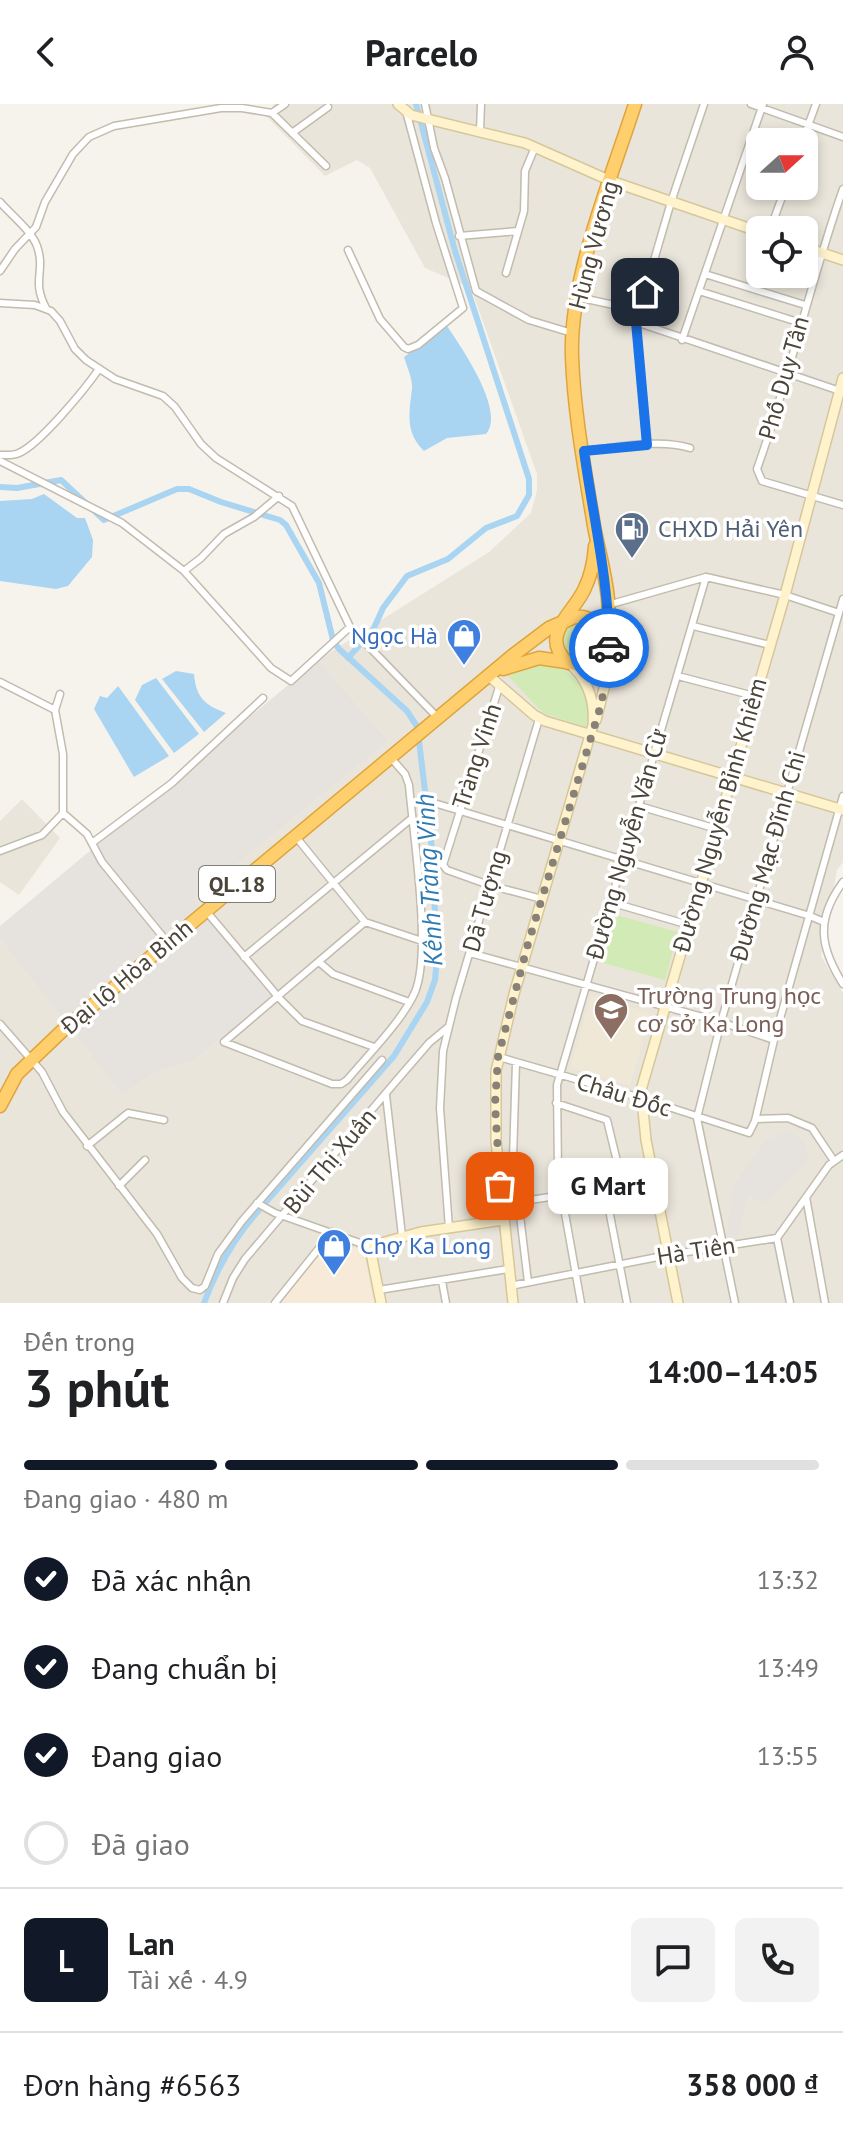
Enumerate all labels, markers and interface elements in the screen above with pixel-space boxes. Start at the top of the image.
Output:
text: Parcelo [365,29,478,76]
icon: back [24,30,68,74]
icon: person [775,30,819,74]
north arrow [746,128,818,200]
map controls [746,128,818,288]
street label: Hùng Vương [561,177,626,313]
button: locate [746,216,818,288]
pin [611,258,679,326]
icon: home [623,270,667,314]
street label: Phố Duy Tân [751,313,816,443]
fuel station icon: CHXD Hải Yên [613,510,651,560]
place label: CHXD Hải Yên [658,513,803,544]
courier [569,608,649,688]
shop icon: Ngọc Hà [445,617,483,667]
place label: Ngọc Hà [351,620,438,651]
icon: car [587,626,631,670]
street label: Đường Nguyễn Bỉnh Khiêm [665,674,774,957]
street label: Tràng Vinh [445,699,508,812]
street label: Đường Nguyễn Văn Cừ [578,725,674,964]
street label: Đường Mạc Đĩnh Chi [722,747,812,966]
water label: Kênh Tràng Vinh [407,793,450,967]
street label: Dã Tượng [455,846,514,955]
road number: QL.18 [199,866,275,902]
street label: Đại lộ Hòa Bình [54,912,199,1041]
place label: Trường Trung học cơ sở Ka Long [637,980,821,1039]
school or university icon: Trường Trung học cơ sở Ka Long [592,991,630,1041]
street label: Châu Đốc [573,1065,675,1124]
street label: Bùi Thị Xuân [276,1101,383,1220]
pin [466,1152,534,1220]
callout: G Mart [548,1158,668,1214]
icon: bag [478,1164,522,1208]
text: G Mart [570,1169,646,1202]
shop icon: Chợ Ka Long [315,1227,353,1277]
street label: Hà Tiên [655,1229,737,1272]
place label: Chợ Ka Long [360,1230,491,1261]
text: Đến trong [24,1325,135,1358]
text: 14:00–14:05 [647,1352,819,1391]
text: 3 phút [24,1354,169,1421]
text: Đang giao · 480 m [24,1482,228,1515]
icon: check [24,1557,68,1601]
text: Đã xác nhận [92,1560,252,1599]
text: 13:32 [757,1563,819,1596]
icon: check [24,1645,68,1689]
text: Đang chuẩn bị [92,1648,277,1687]
text: 13:49 [757,1651,819,1684]
icon: check [24,1733,68,1777]
text: Đang giao [92,1736,222,1775]
text: 13:55 [757,1739,819,1772]
text: Đã giao [92,1824,190,1863]
button: chat [631,1918,715,2002]
button: phone [735,1918,819,2002]
text: Lan [128,1924,175,1963]
text: L [58,1941,74,1980]
text: Tài xế · 4.9 [128,1963,248,1996]
text: Đơn hàng #6563 [24,2065,241,2104]
text: 358 000 ₫ [686,2065,819,2104]

